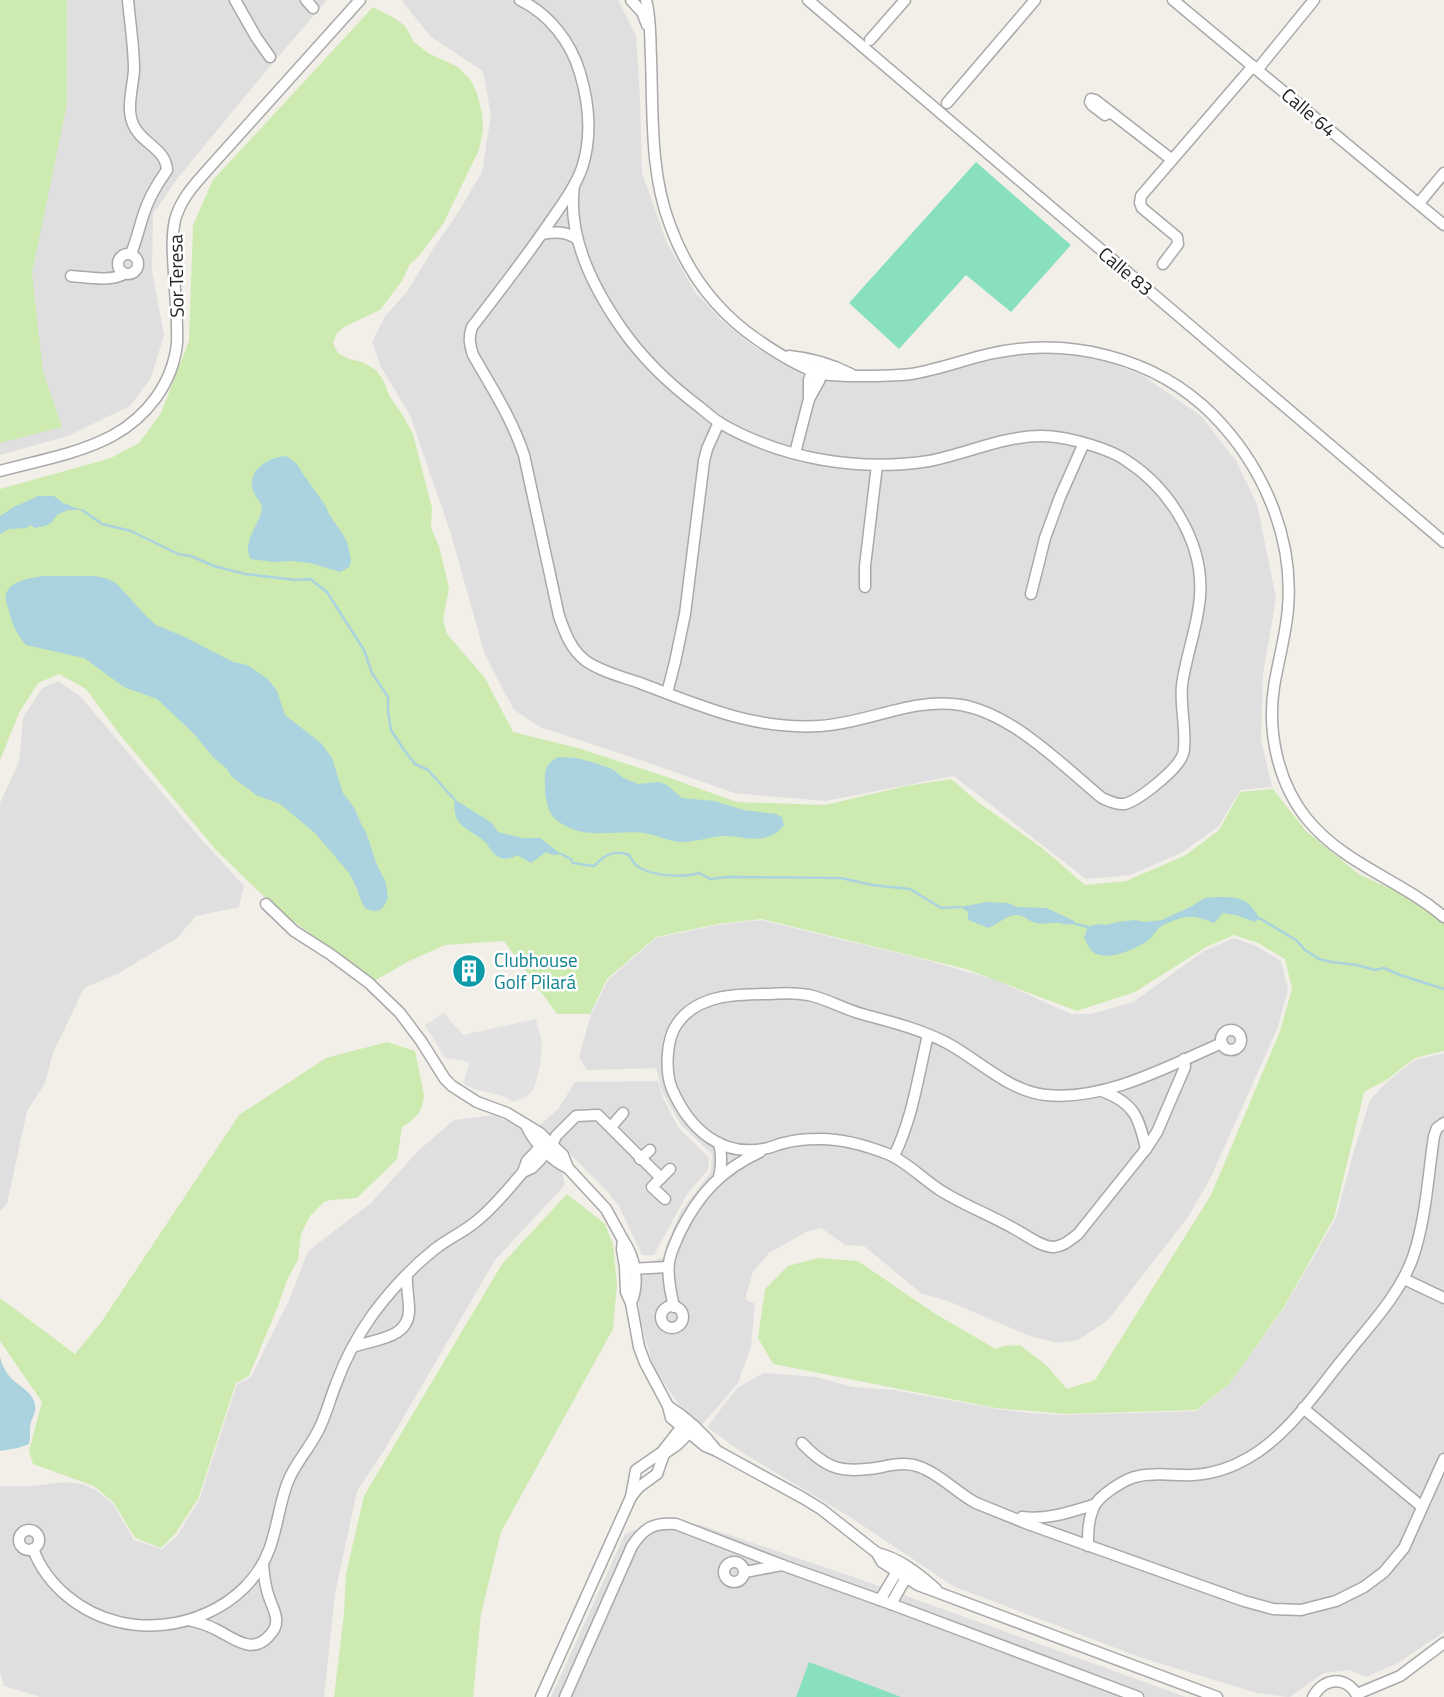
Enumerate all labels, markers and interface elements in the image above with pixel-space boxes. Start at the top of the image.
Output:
street label: Calle 64 [1276,80,1343,143]
street label: Sor Teresa [160,234,191,318]
street label: Calle 83 [1093,239,1160,302]
place label: Clubhouse Golf Pilará [494,945,578,996]
building icon: Clubhouse Golf Pilará [450,952,488,990]

